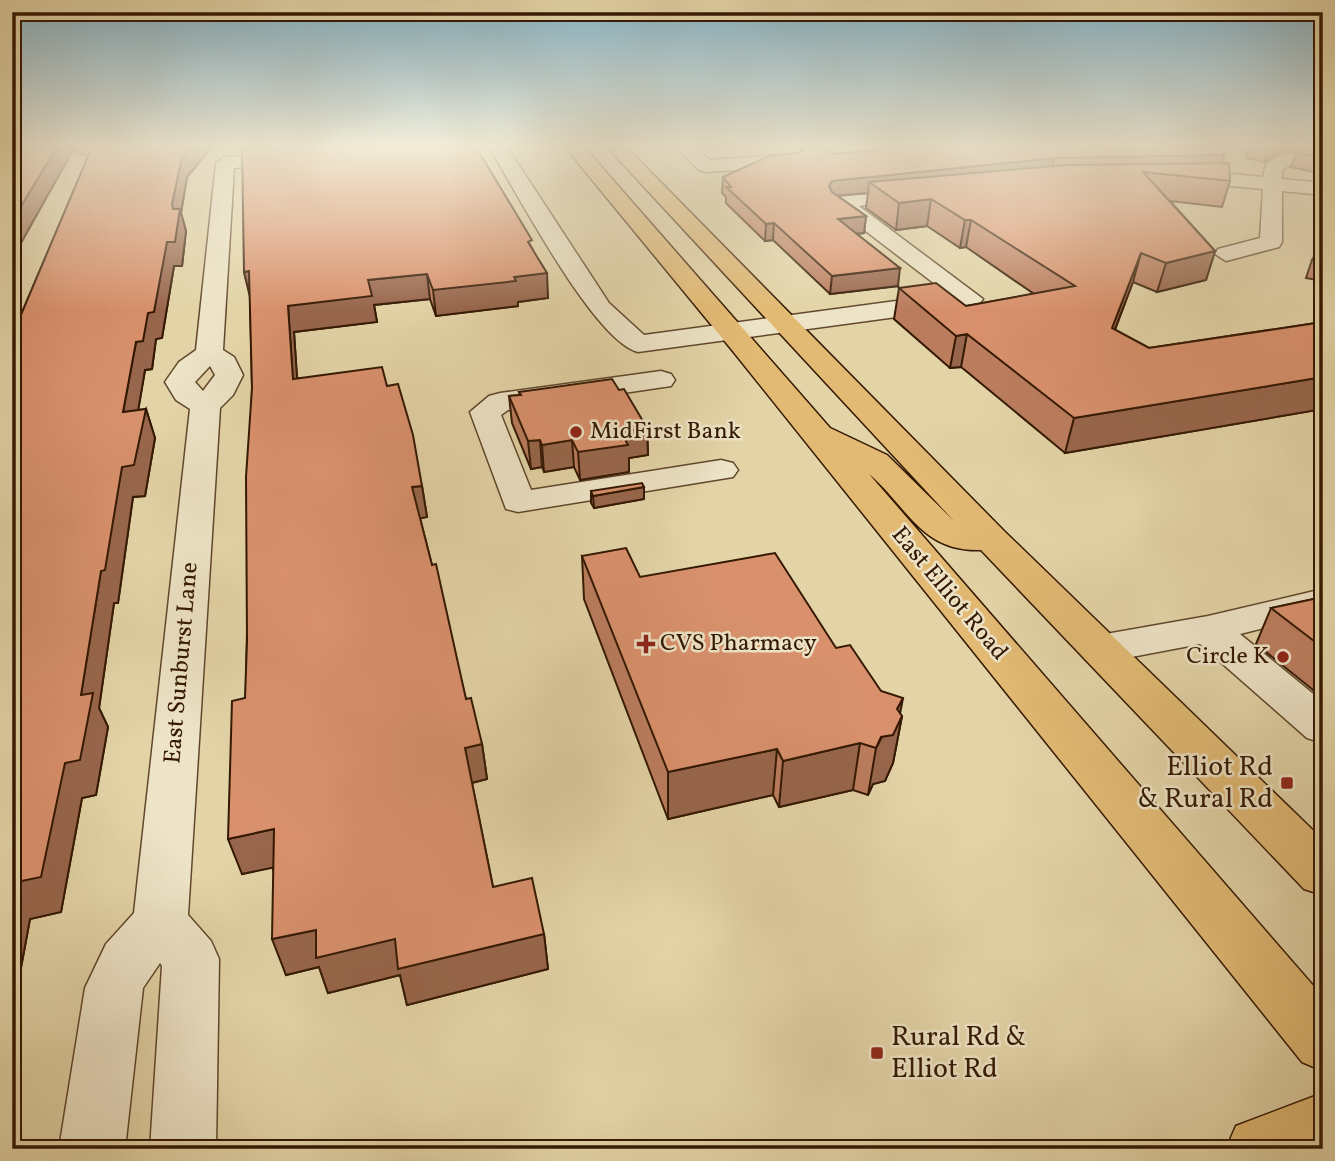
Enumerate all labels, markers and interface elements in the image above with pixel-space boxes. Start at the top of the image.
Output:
place label: MidFirst Bank [590,415,741,449]
marker: MidFirst Bank [568,424,584,440]
street label: East Elliot Road [883,519,1015,669]
street label: East Sunburst Lane [156,561,208,765]
place label: CVS Pharmacy [660,627,817,661]
marker: CVS Pharmacy [638,636,654,652]
place label: Circle K [1186,640,1269,674]
marker: Circle K [1275,649,1291,665]
place label: Elliot Rd & Rural Rd [1138,748,1273,819]
marker: Elliot Rd & Rural Rd [1279,775,1295,791]
place label: Rural Rd & Elliot Rd [891,1018,1026,1089]
marker: Rural Rd & Elliot Rd [869,1045,885,1061]

